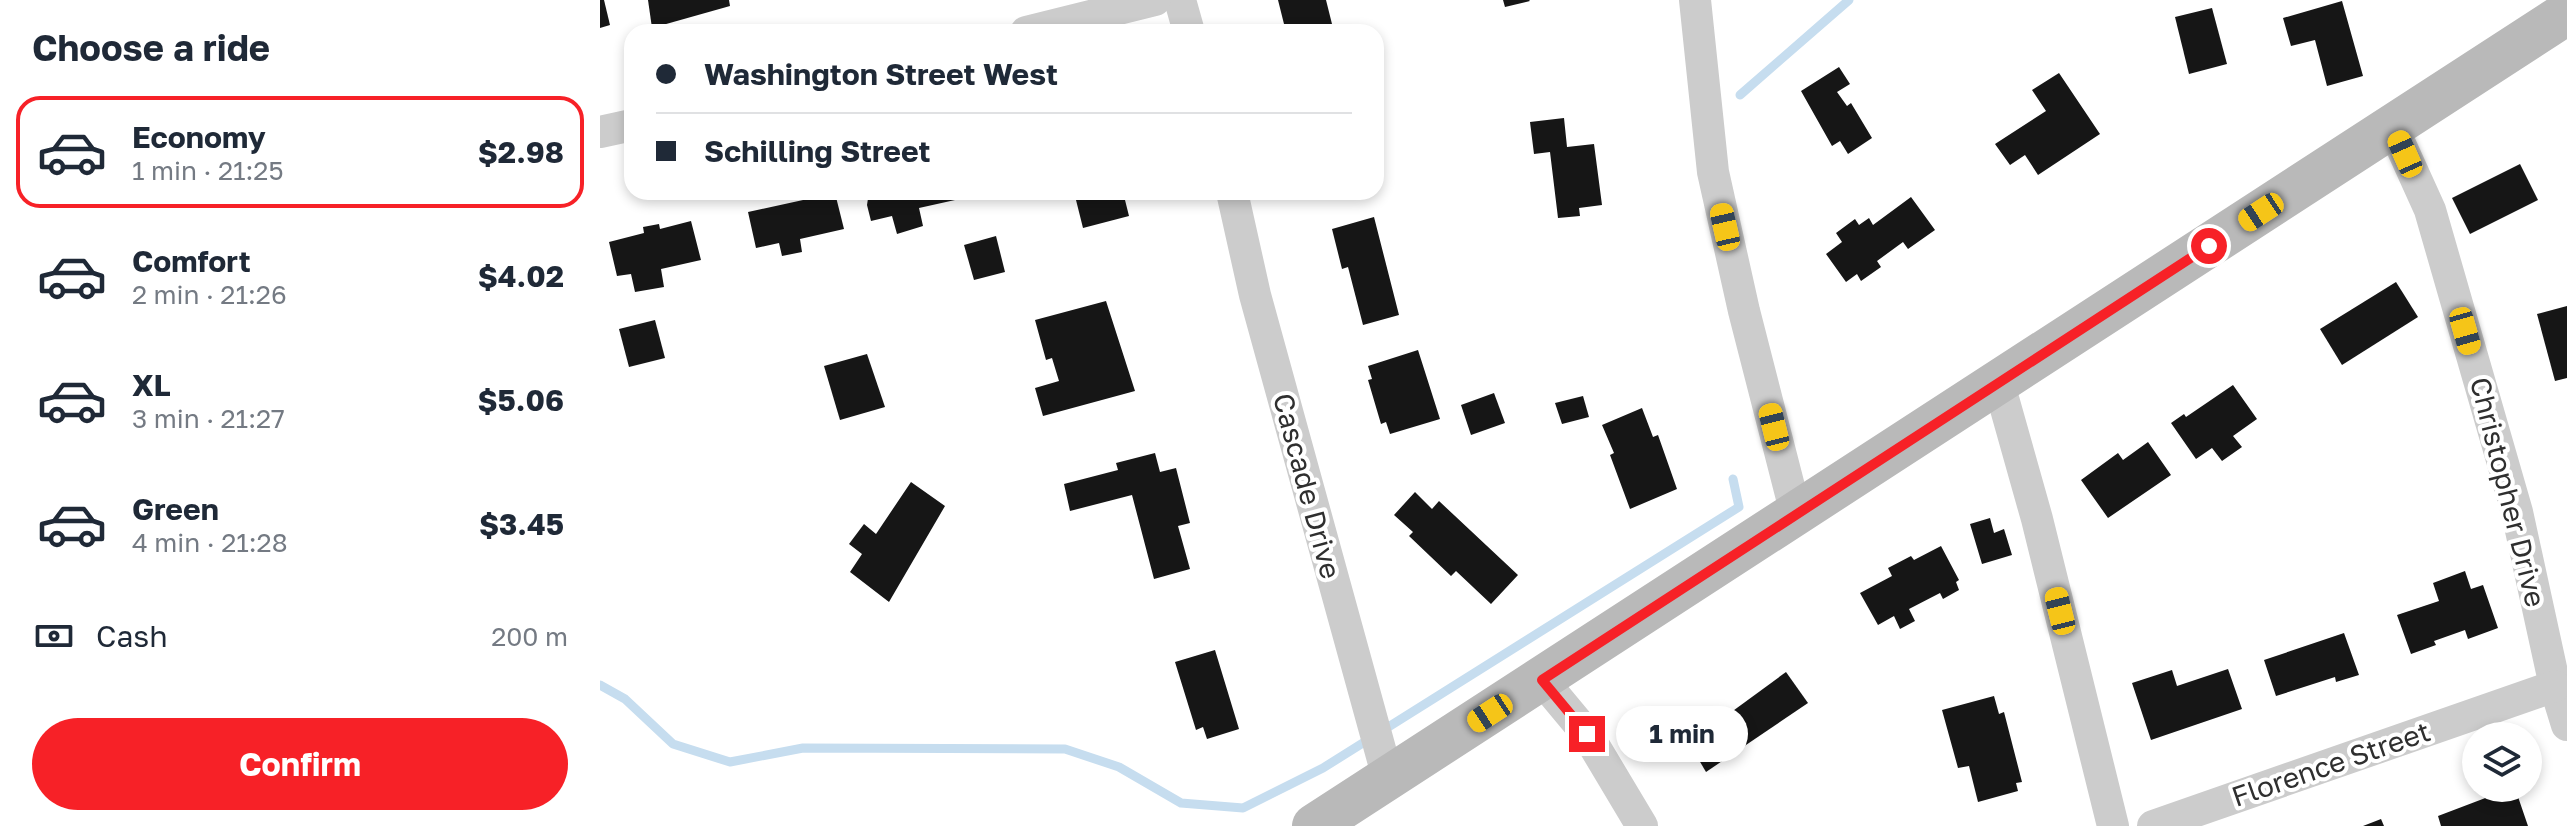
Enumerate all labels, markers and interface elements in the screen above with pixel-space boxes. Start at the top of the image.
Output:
text: Choose a ride [32,26,270,69]
text: Washington Street West [704,56,1058,92]
icon: car [36,116,108,188]
text: Economy [132,119,266,155]
car [2384,127,2426,181]
text: Schilling Street [704,133,930,169]
text: $2.98 [478,134,564,170]
text: 1 min · 21:25 [132,155,284,186]
car [2234,189,2288,235]
car [1708,201,1742,253]
route start [2191,228,2227,264]
icon: car [36,240,108,312]
text: Comfort [132,243,251,279]
text: $4.02 [478,258,564,294]
text: 2 min · 21:26 [132,279,287,310]
car [2447,305,2483,357]
icon: car [36,364,108,436]
text: XL [132,367,171,403]
street label: Christopher Drive [2464,374,2553,610]
text: $5.06 [477,382,564,418]
street label: Cascade Drive [1267,390,1348,582]
car [1757,401,1791,453]
text: 3 min · 21:27 [132,403,285,434]
icon: car [36,488,108,560]
text: Green [132,491,219,527]
text: $3.45 [479,506,564,542]
text: 4 min · 21:28 [132,527,288,558]
car [2043,585,2077,637]
icon: cash [32,614,76,658]
text: Cash [96,618,168,654]
text: 200 m [491,621,568,652]
car [1463,690,1517,736]
callout: 1 min [1615,706,1747,762]
street label: Florence Street [2227,714,2434,813]
route end [1569,716,1605,752]
button: Confirm [32,718,568,810]
text: 1 min [1649,718,1715,749]
map controls [2462,722,2542,802]
button: layers [2462,722,2542,802]

